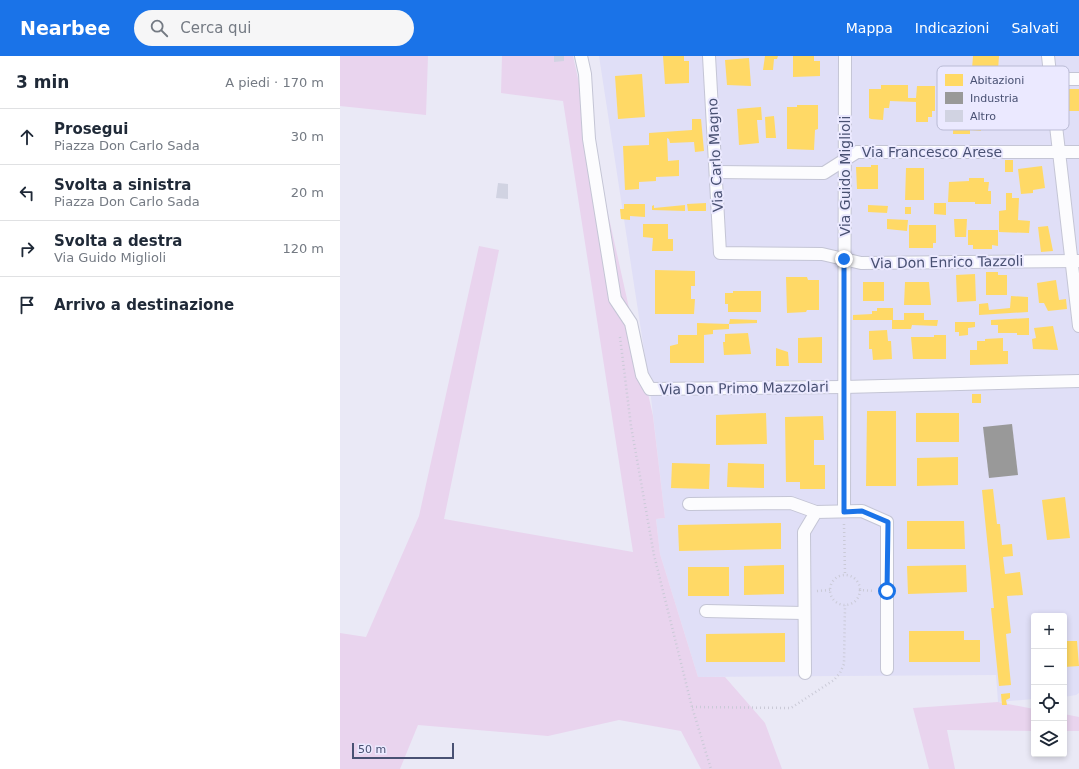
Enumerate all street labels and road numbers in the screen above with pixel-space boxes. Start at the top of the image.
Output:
street label: Via Carlo Magno [704,98,726,212]
street label: Via Guido Miglioli [837,116,853,236]
street label: Via Francesco Arese [862,144,1002,160]
street label: Via Don Enrico Tazzoli [870,253,1024,271]
street label: Via Don Primo Mazzolari [659,379,829,397]

